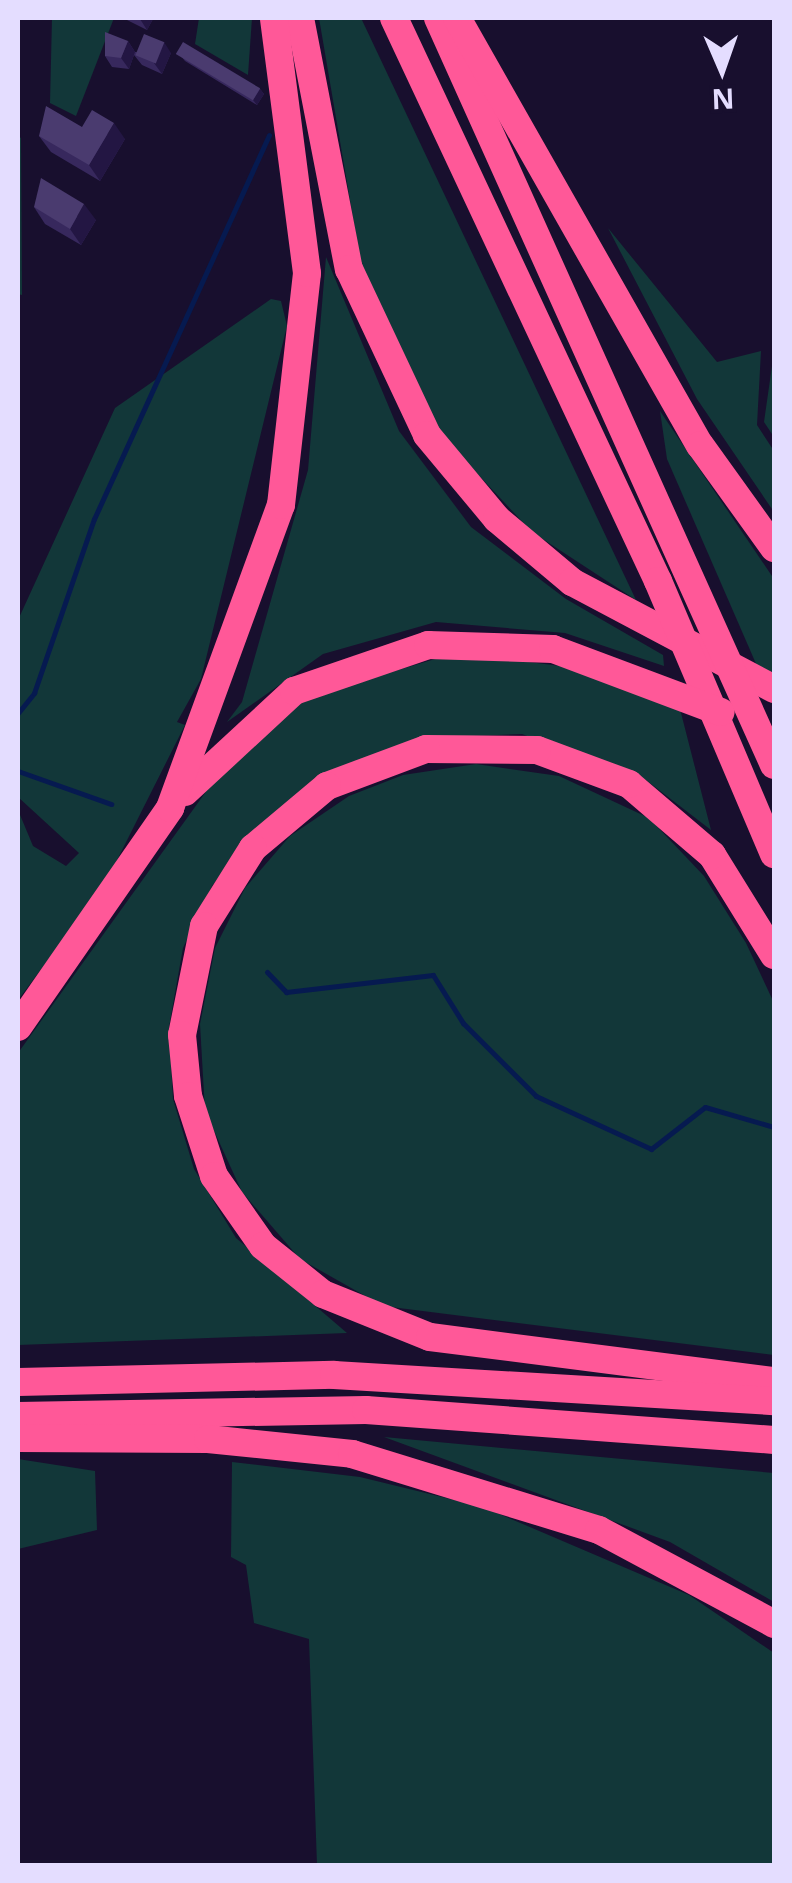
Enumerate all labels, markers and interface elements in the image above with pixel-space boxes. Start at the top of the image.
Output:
north arrow [672,20,772,120]
text: N [711,81,735,119]

